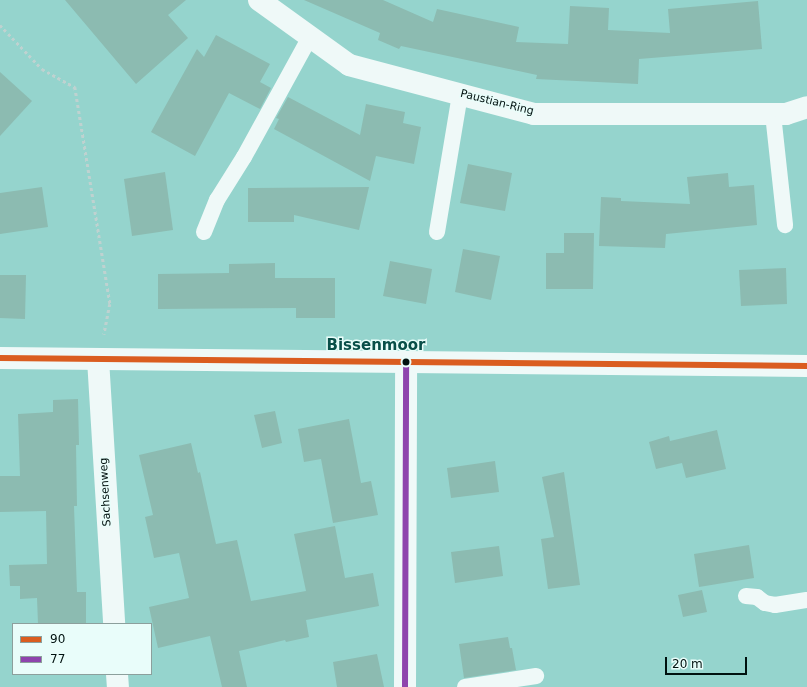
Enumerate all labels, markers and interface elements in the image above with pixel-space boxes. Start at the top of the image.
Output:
street label: Paustian-Ring [459,87,535,119]
district label: Bissenmoor [327,337,425,355]
unlabelled marker [401,357,411,367]
street label: Sachsenweg [98,457,114,527]
legend [12,623,152,675]
text: 90 [50,632,65,646]
scale bar [667,649,749,675]
text: 77 [50,652,65,666]
text: 20 m [672,657,703,671]

